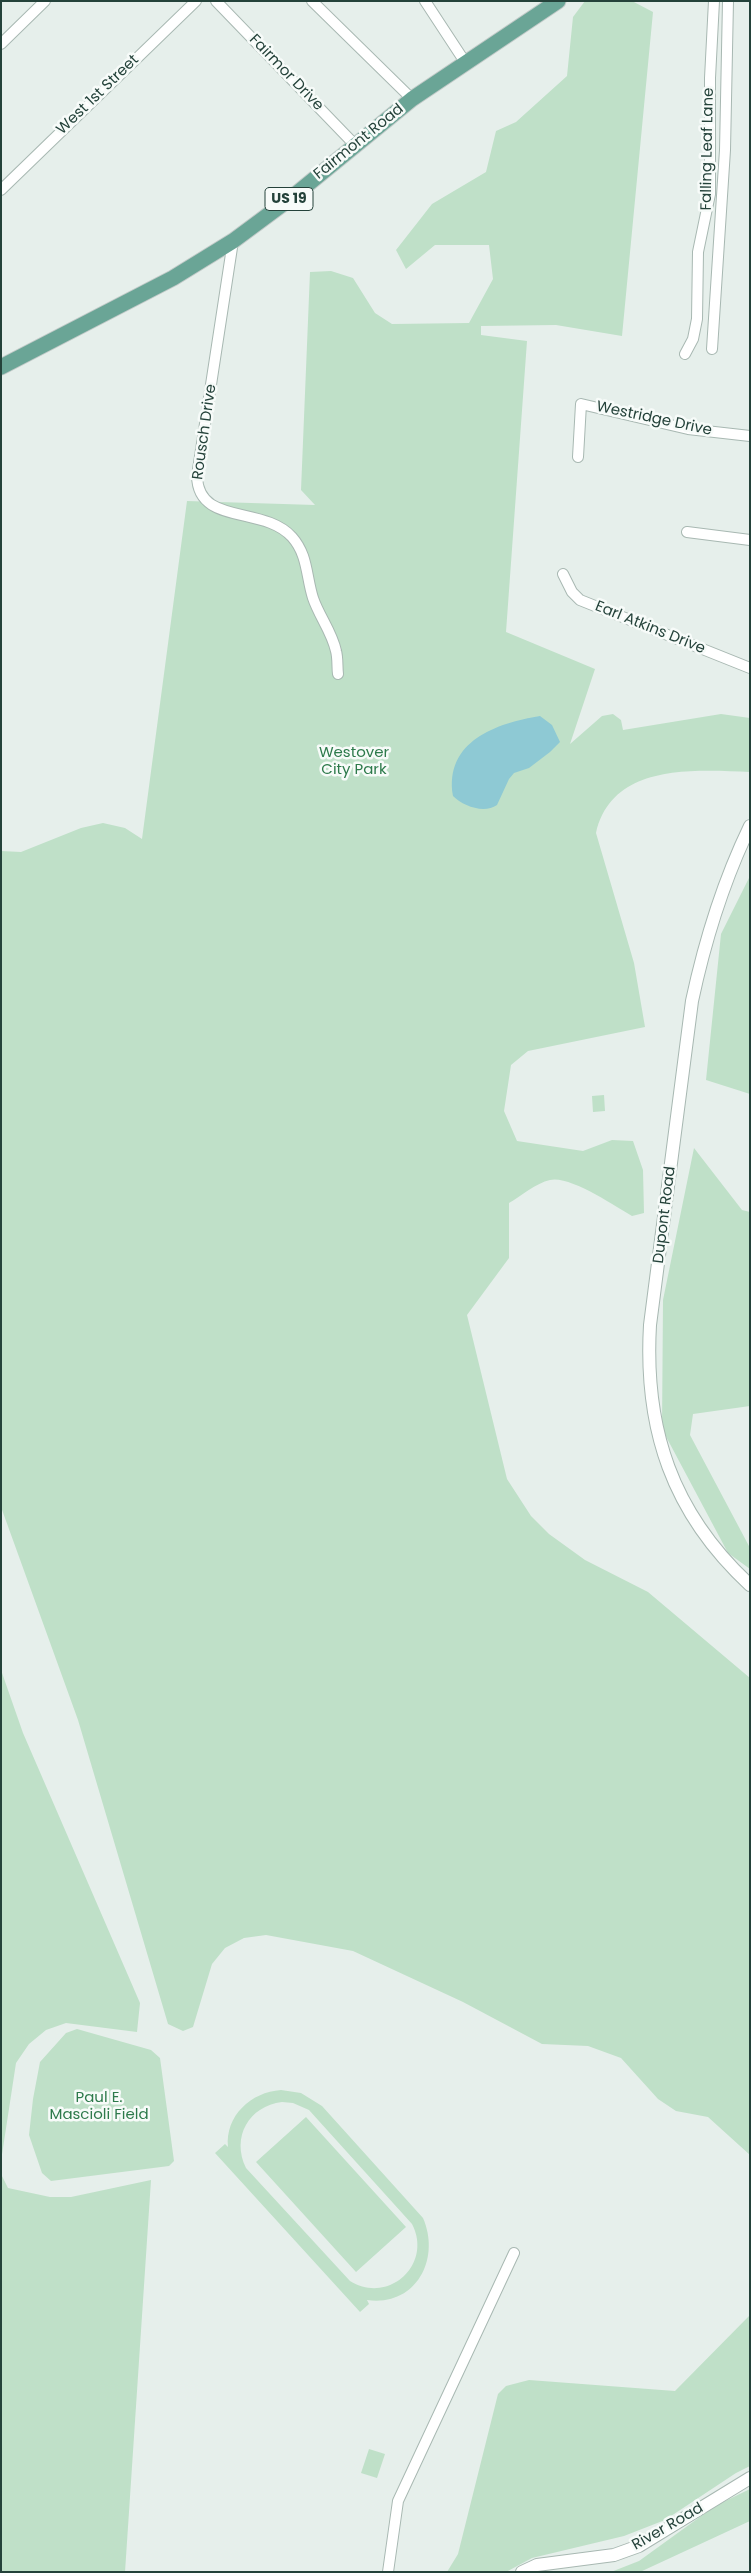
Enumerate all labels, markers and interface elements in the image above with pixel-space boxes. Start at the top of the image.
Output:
street label: Fairmor Drive [245,31,327,115]
street label: West 1st Street [53,51,143,139]
street label: Falling Leaf Lane [698,87,718,211]
street label: Fairmont Road [311,100,407,184]
road number: US 19 [265,188,313,210]
street label: Rousch Drive [189,383,221,481]
street label: Westridge Drive [595,398,713,440]
street label: Earl Atkins Drive [592,598,708,658]
park label: Westover City Park [319,744,389,779]
street label: Dupont Road [650,1165,680,1265]
park label: Paul E. Mascioli Field [49,2089,149,2124]
street label: River Road [629,2499,707,2555]

